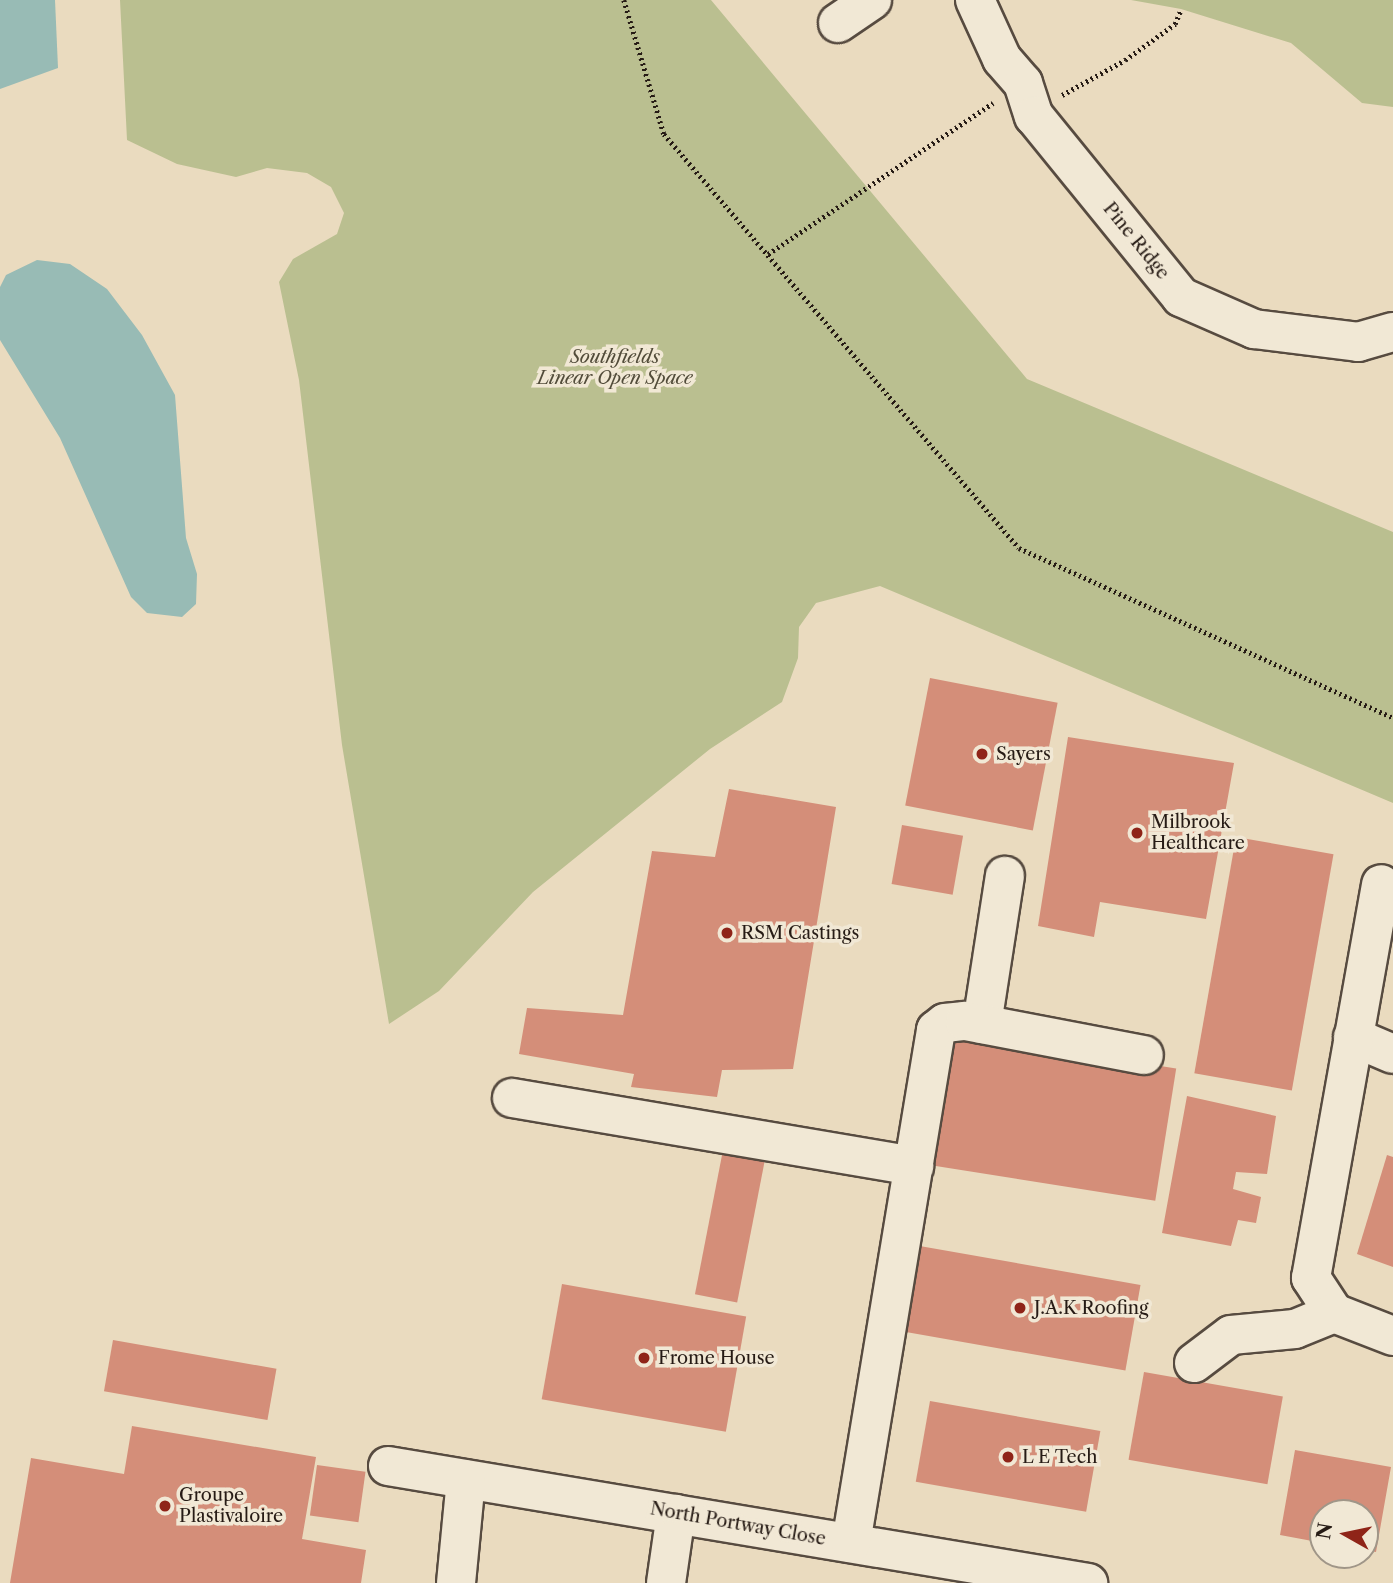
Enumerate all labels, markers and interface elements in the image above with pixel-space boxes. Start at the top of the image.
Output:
street label: Pine Ridge [1098,198,1174,284]
park label: Southfields Linear Open Space [537,347,693,390]
place label: Sayers [996,743,1051,765]
marker: Sayers [974,746,990,762]
place label: Milbrook Healthcare [1151,812,1245,854]
marker: Milbrook Healthcare [1129,825,1145,841]
place label: RSM Castings [741,922,859,944]
marker: RSM Castings [719,925,735,941]
place label: J.A.K Roofing [1034,1297,1149,1319]
marker: J.A.K Roofing [1012,1300,1028,1316]
place label: Frome House [658,1347,775,1369]
marker: Frome House [636,1350,652,1366]
place label: L E Tech [1022,1446,1098,1468]
marker: L E Tech [1000,1449,1016,1465]
place label: Groupe Plastivaloire [179,1485,283,1528]
marker: Groupe Plastivaloire [157,1498,173,1514]
street label: North Portway Close [648,1498,828,1550]
north arrow [1309,1499,1379,1569]
text: N [1312,1521,1337,1541]

